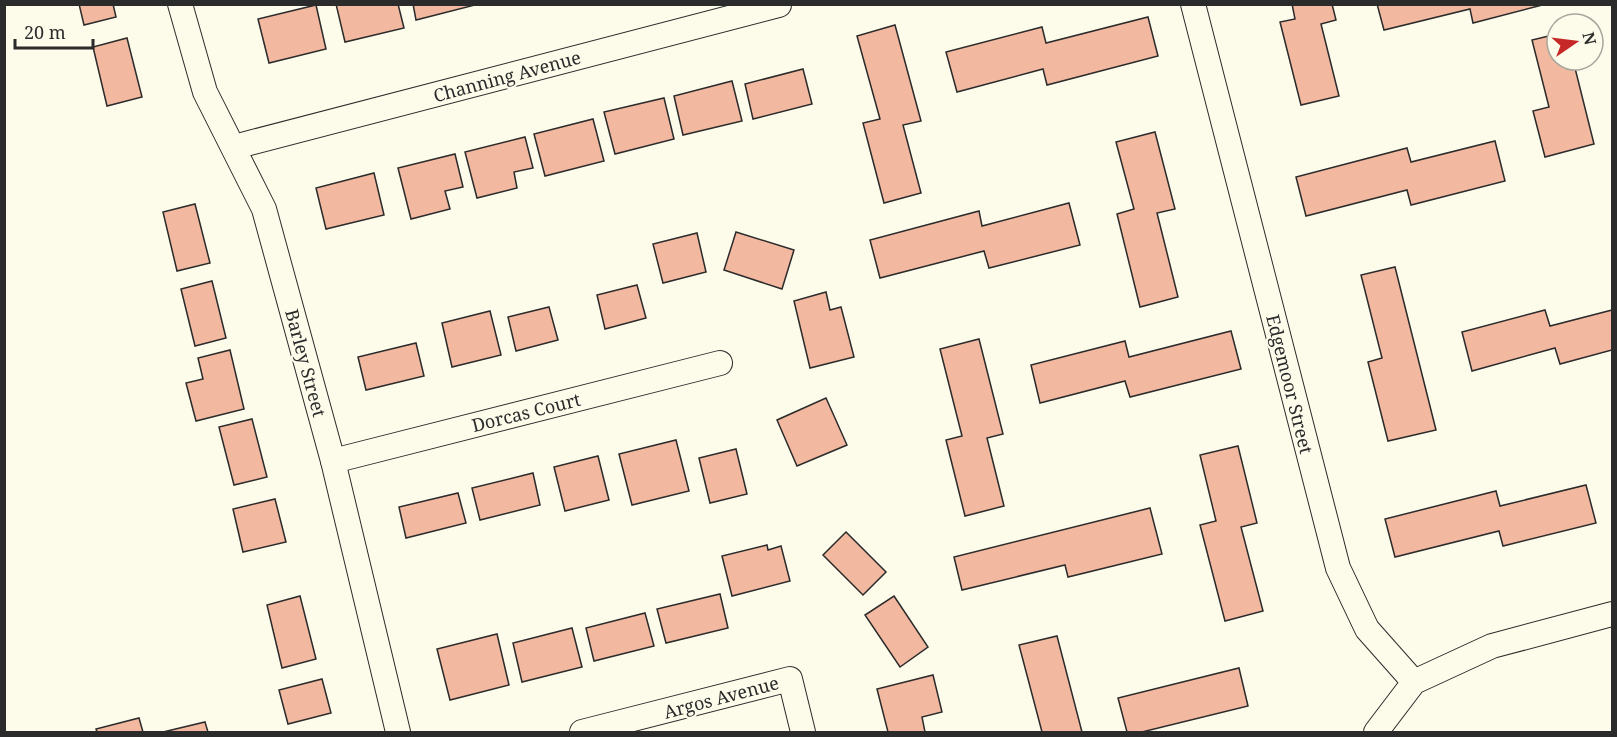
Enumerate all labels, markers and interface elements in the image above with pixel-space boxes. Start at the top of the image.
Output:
scale bar [15,12,93,50]
north arrow [1545,12,1605,72]
text: 20 m [24,20,66,44]
text: N [1577,30,1602,48]
street label: Channing Avenue [431,45,583,107]
street label: Barley Street [280,306,332,420]
street label: Edgemoor Street [1261,312,1319,456]
street label: Dorcas Court [469,387,583,437]
street label: Argos Avenue [661,670,781,724]

